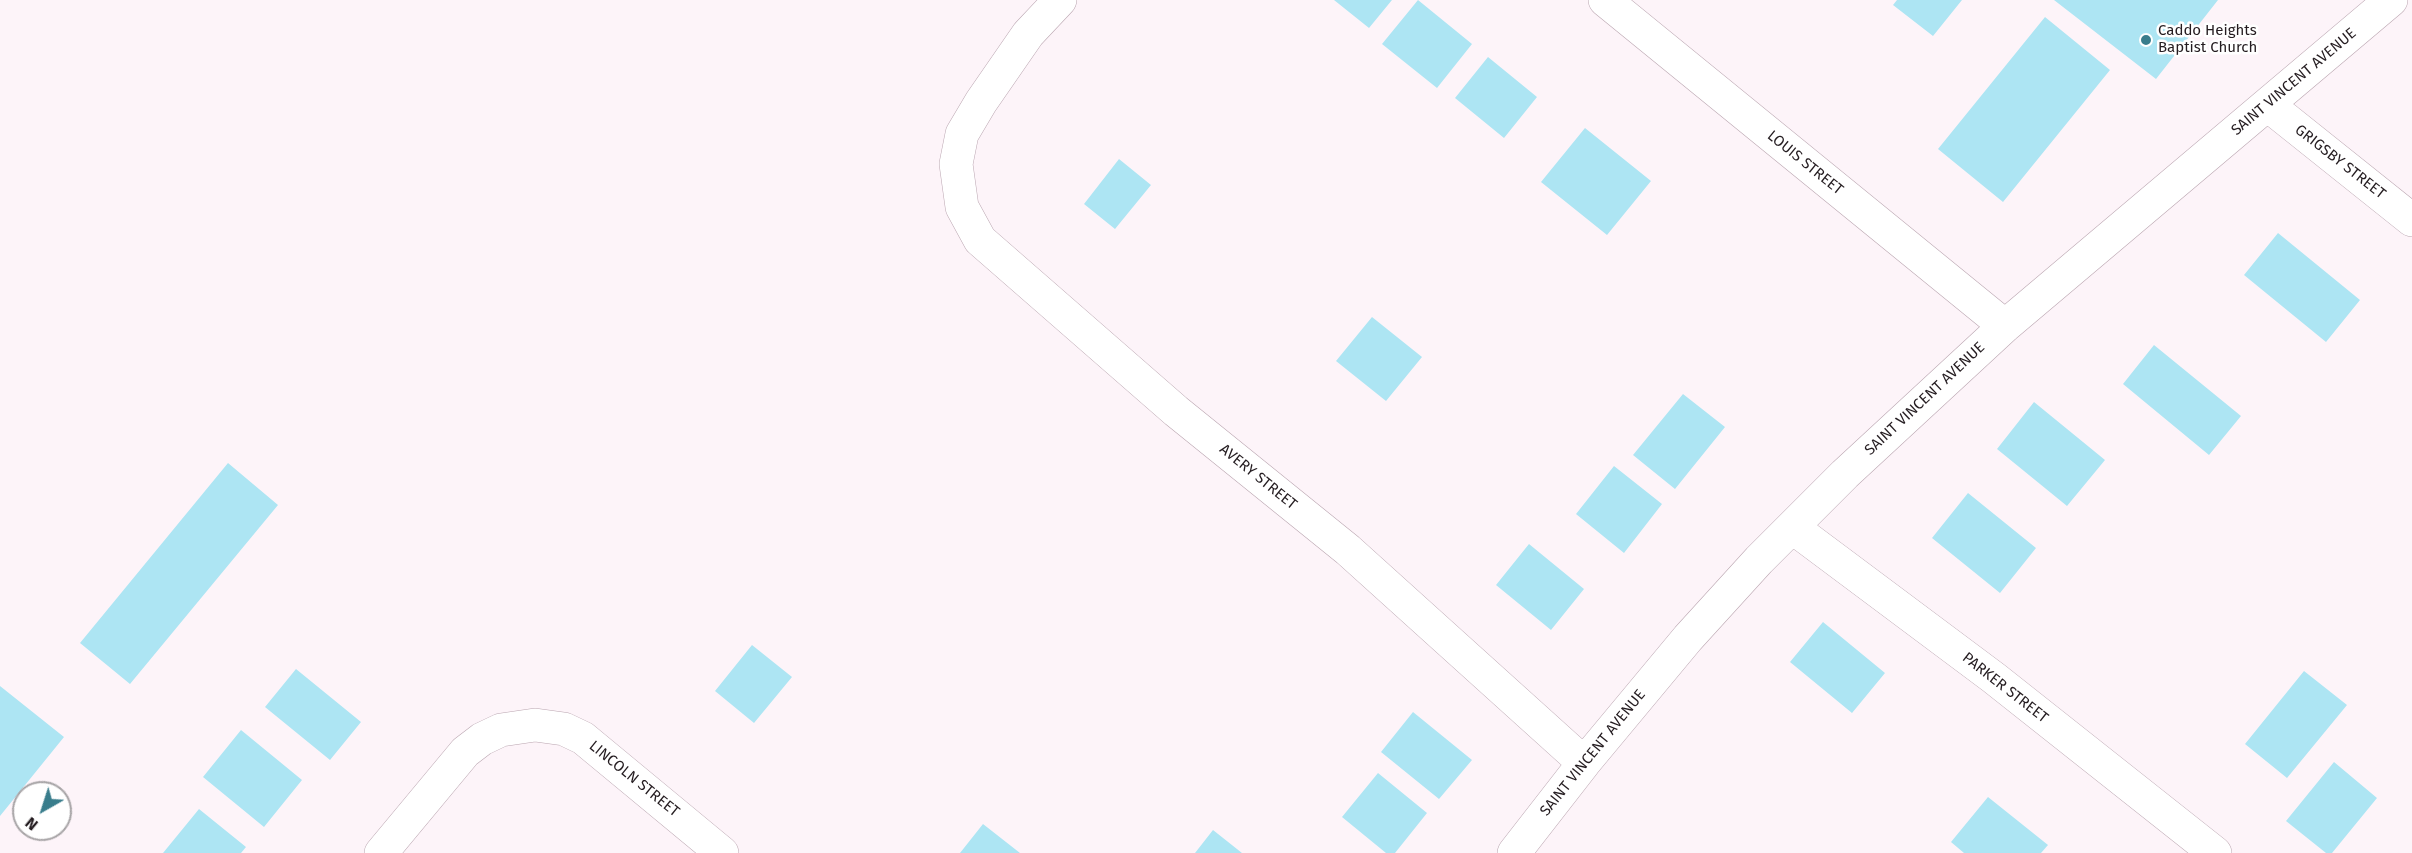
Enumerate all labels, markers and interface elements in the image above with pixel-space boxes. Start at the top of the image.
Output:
place label: Caddo Heights Baptist Church [2158,22,2257,57]
street label: SAINT VINCENT AVENUE [2228,25,2360,139]
marker: Caddo Heights Baptist Church [2139,33,2153,47]
street label: GRIGSBY STREET [2291,121,2389,203]
street label: LOUIS STREET [1764,127,1846,199]
street label: SAINT VINCENT AVENUE [1861,339,1989,459]
street label: AVERY STREET [1216,440,1300,514]
street label: PARKER STREET [1959,649,2051,727]
street label: SAINT VINCENT AVENUE [1536,686,1650,820]
street label: LINCOLN STREET [585,737,683,821]
north arrow [12,781,72,841]
text: N [22,813,42,835]

